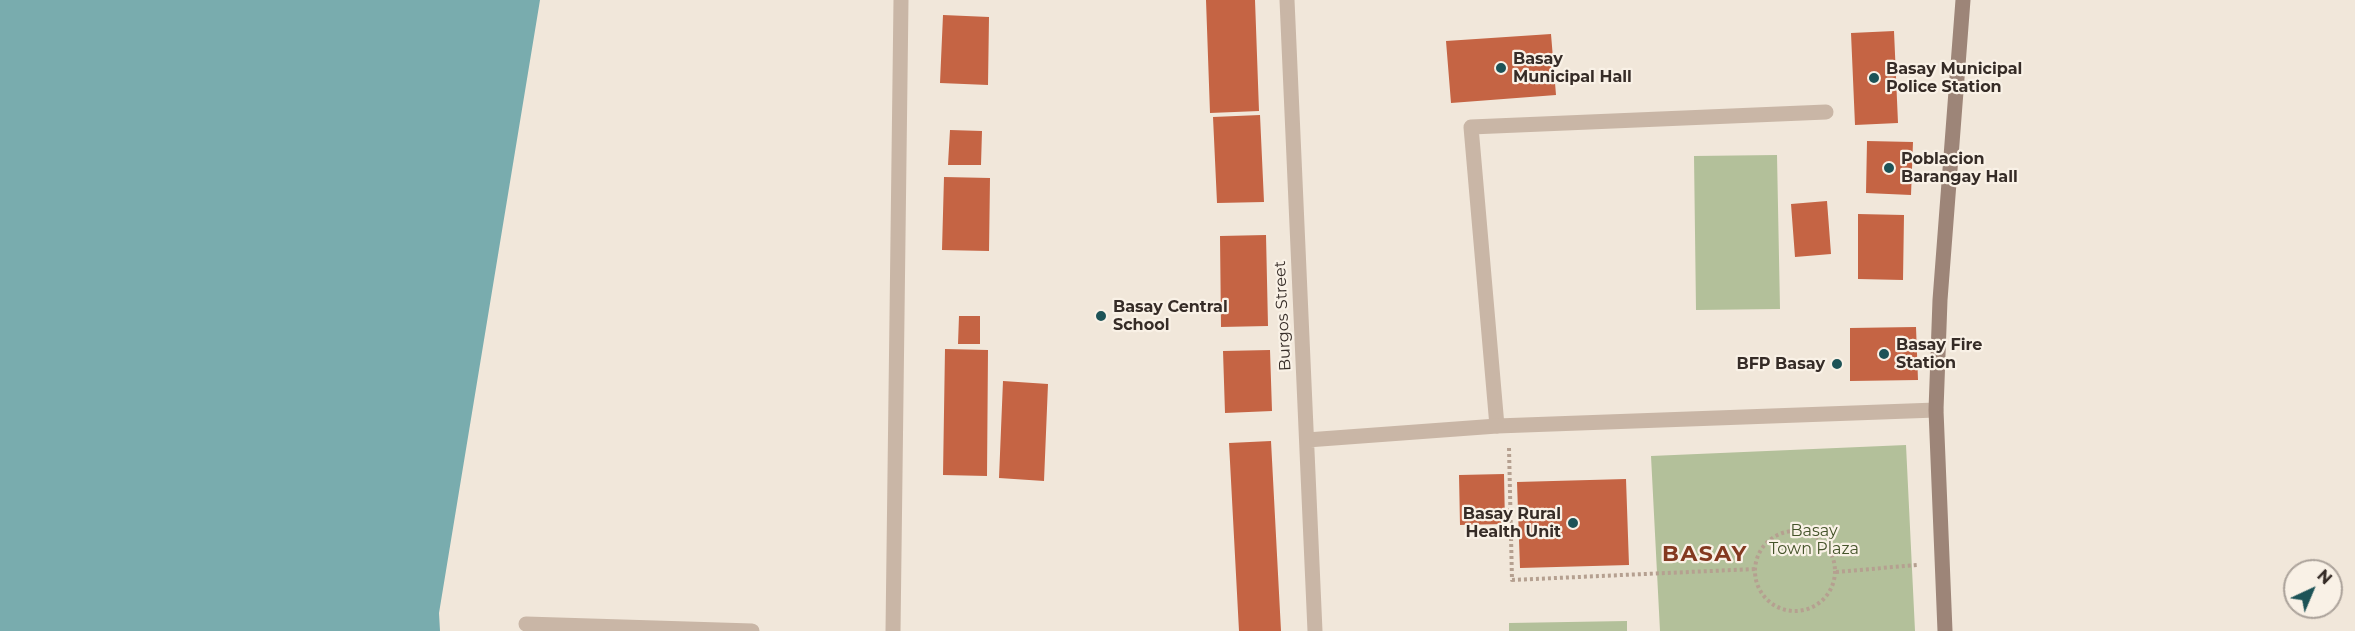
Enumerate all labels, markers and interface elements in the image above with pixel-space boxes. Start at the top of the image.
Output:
place label: Basay Municipal Hall [1513,49,1632,87]
place label: Basay Municipal Police Station [1886,59,2022,97]
marker: Basay Municipal Hall [1494,61,1508,75]
marker: Basay Municipal Police Station [1867,71,1881,85]
place label: Poblacion Barangay Hall [1901,149,2018,187]
marker: Poblacion Barangay Hall [1882,161,1896,175]
street label: Burgos Street [1271,260,1295,372]
place label: Basay Central School [1113,297,1228,335]
marker: Basay Central School [1094,309,1108,323]
place label: Basay Fire Station [1896,335,1982,373]
marker: Basay Fire Station [1877,347,1891,361]
place label: BFP Basay [1736,354,1825,374]
marker: BFP Basay [1830,357,1844,371]
place label: Basay Rural Health Unit [1463,504,1561,542]
marker: Basay Rural Health Unit [1566,516,1580,530]
park label: Basay Town Plaza [1769,521,1859,559]
district label: BASAY [1662,542,1748,568]
north arrow [2283,559,2343,619]
text: N [2313,566,2336,588]

